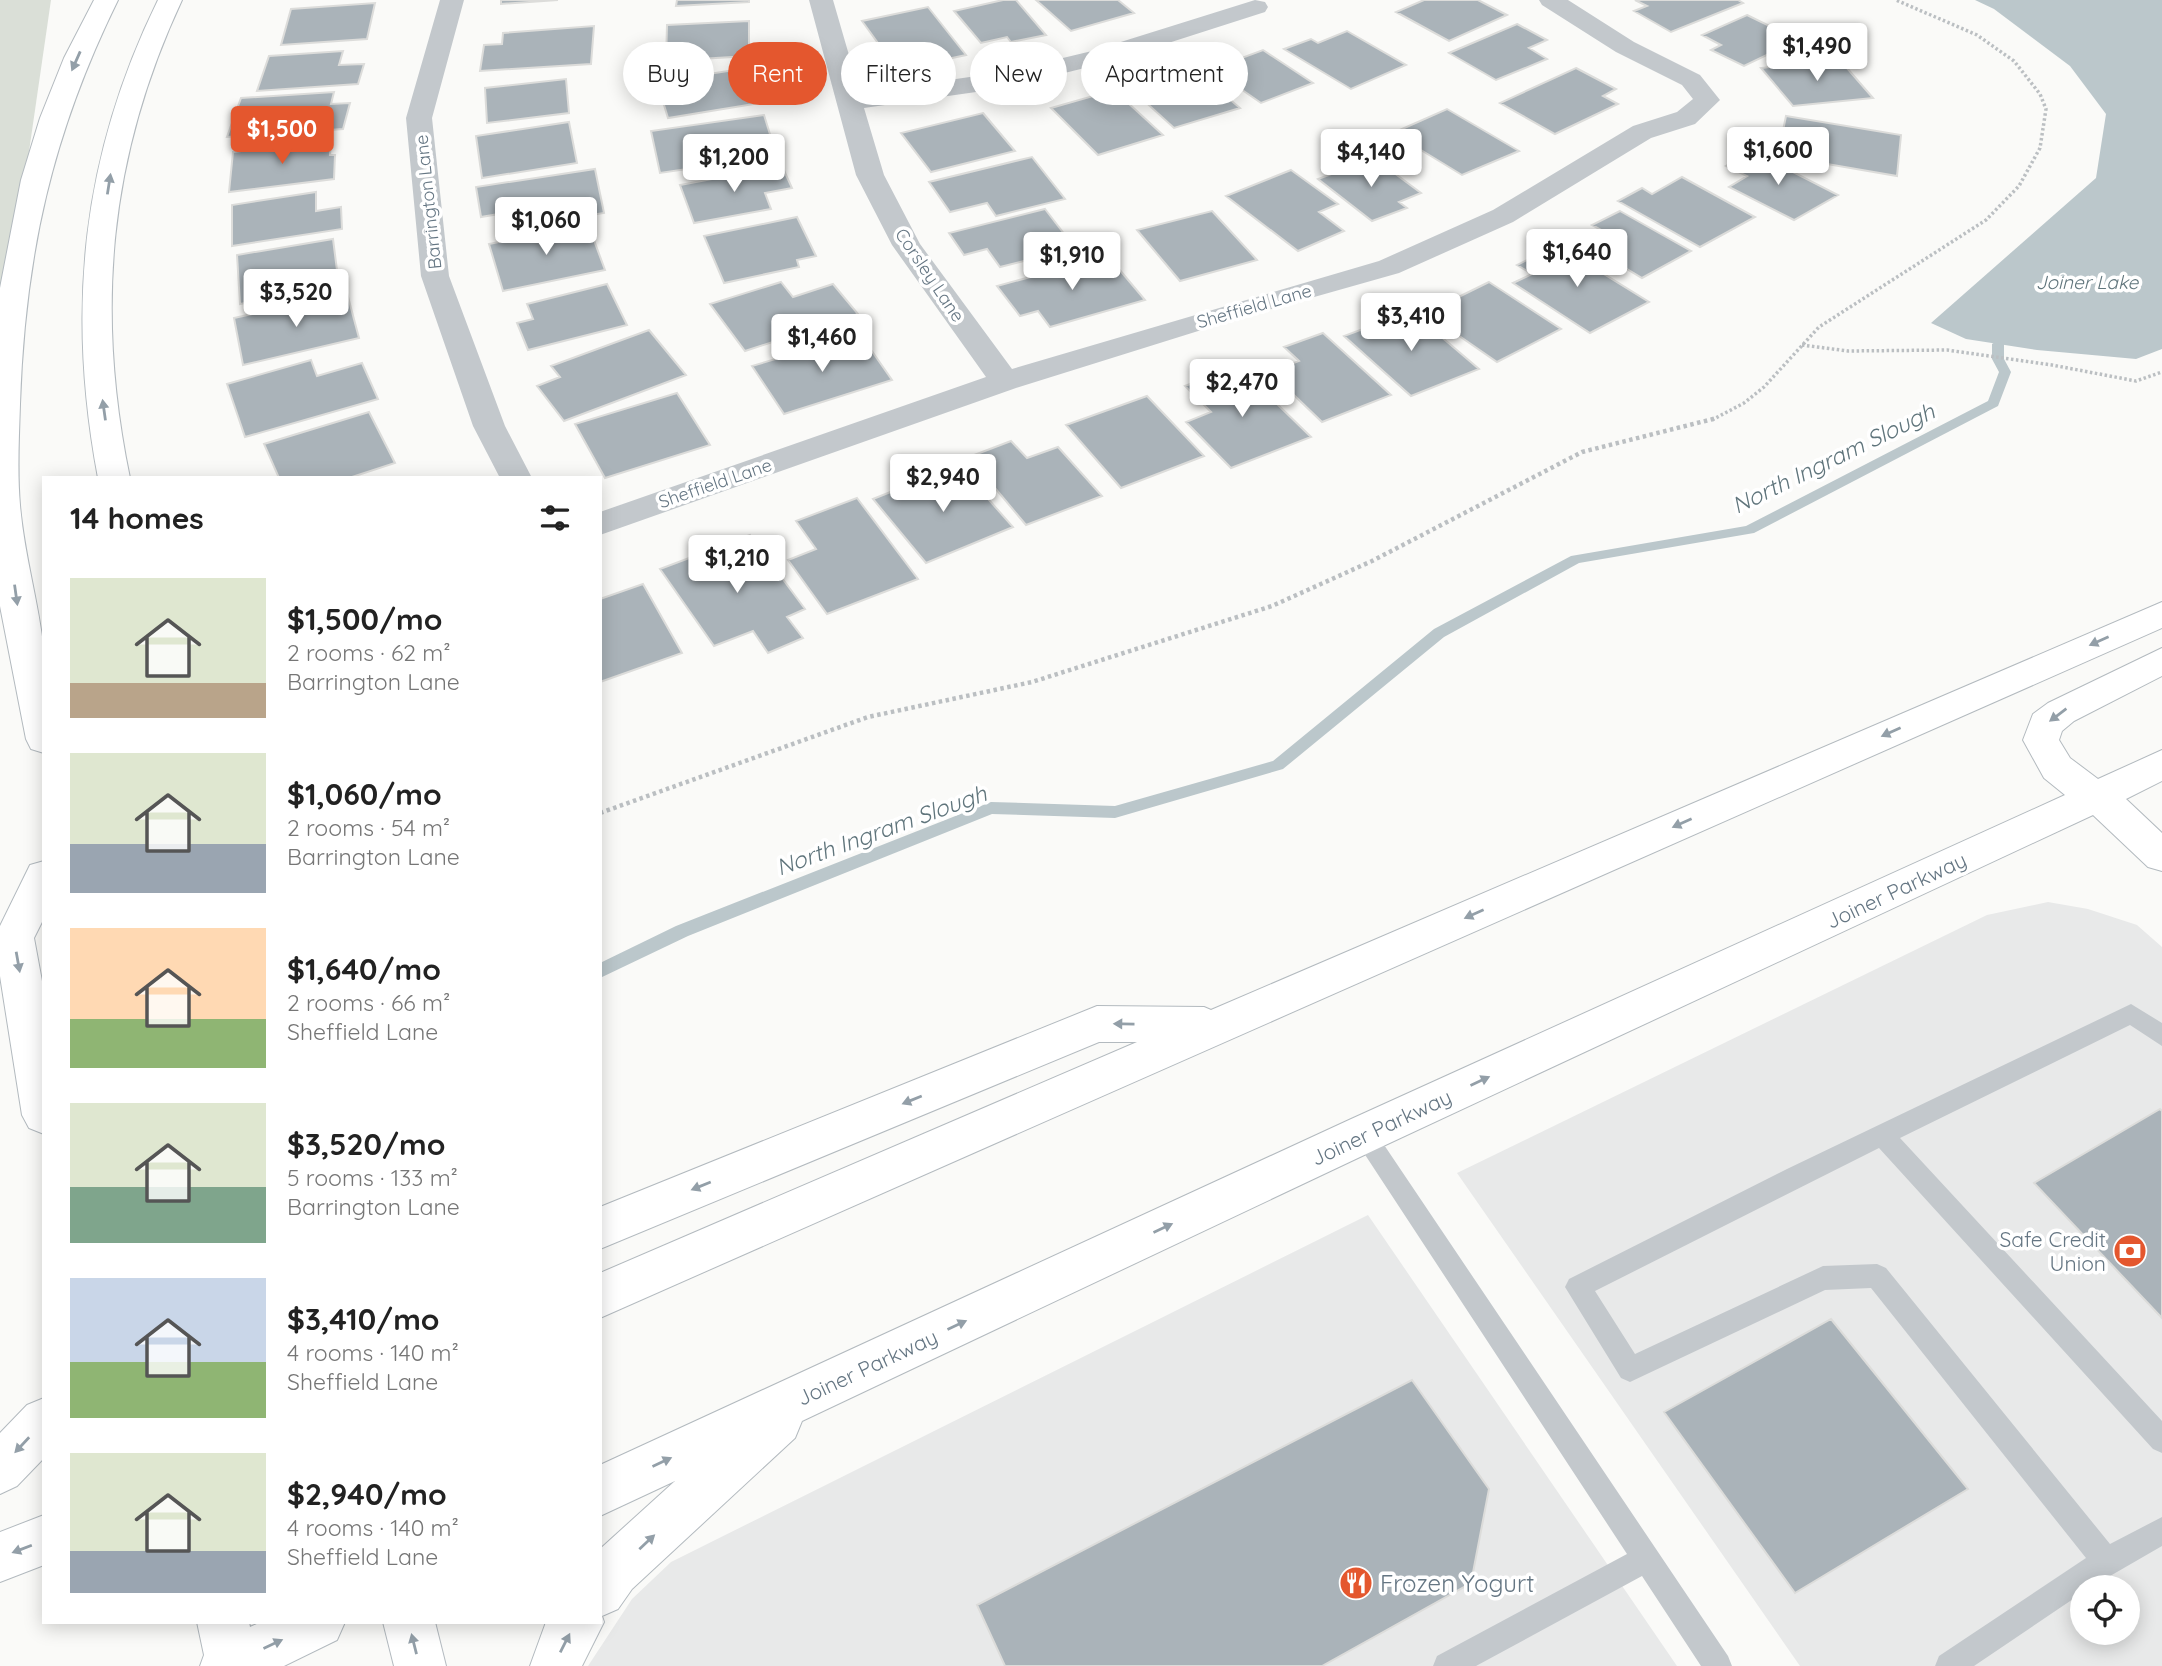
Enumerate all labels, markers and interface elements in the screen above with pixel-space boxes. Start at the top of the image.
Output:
pin: $1,490 [1760,24,1874,83]
text: $1,490 [1782,31,1852,60]
chip: Buy [623,42,714,105]
chip: Rent [728,42,827,105]
chip: Filters [841,42,956,105]
chip: New [970,42,1067,105]
chip: Apartment [1081,42,1248,105]
one-way arrow [70,51,82,71]
pin: $1,500 [225,106,339,166]
text: $1,500 [247,114,317,143]
pin: $1,600 [1721,128,1835,187]
pin: $4,140 [1314,130,1428,189]
street label: Barrington Lane [409,134,447,270]
pin: $1,200 [677,134,791,194]
text: $1,600 [1743,135,1813,164]
text: $4,140 [1337,137,1405,166]
text: $1,200 [699,142,769,171]
one-way arrow [104,173,115,195]
pin: $1,060 [489,198,603,257]
text: $1,060 [511,205,581,234]
street label: Corsley Lane [890,224,970,326]
pin: $1,640 [1520,230,1634,289]
pin: $1,910 [1015,232,1129,292]
text: $1,640 [1542,237,1612,266]
text: $1,910 [1039,240,1105,269]
pin: $3,520 [239,270,353,329]
water label: Joiner Lake [2036,270,2140,294]
text: $3,520 [260,277,332,306]
street label: Sheffield Lane [1194,279,1314,333]
pin: $3,410 [1354,294,1468,353]
text: $3,410 [1377,301,1445,330]
pin: $1,460 [765,314,879,374]
text: $1,460 [787,322,857,351]
pin: $2,470 [1185,360,1299,419]
text: $2,470 [1206,367,1278,396]
water label: North Ingram Slough [1727,396,1940,520]
one-way arrow [98,399,109,421]
street label: Sheffield Lane [655,453,775,513]
pin: $2,940 [886,454,1000,514]
text: $2,940 [906,462,980,491]
text: 14 homes [70,499,204,537]
icon: filters [536,499,574,537]
pin: $1,210 [680,536,794,595]
text: $1,210 [704,543,770,572]
one-way arrow [11,584,22,606]
text: $1,500/mo [287,600,442,638]
icon: home [126,606,210,690]
one-way arrow [2089,636,2110,647]
text: 2 rooms · 62 m² [287,638,451,667]
text: Barrington Lane [287,667,460,696]
one-way arrow [2049,708,2068,722]
one-way arrow [1881,726,1901,738]
text: $1,060/mo [287,775,442,813]
water label: North Ingram Slough [772,778,991,882]
icon: home [126,781,210,865]
text: 2 rooms · 54 m² [287,813,450,842]
one-way arrow [1672,817,1692,829]
text: Barrington Lane [287,842,460,871]
street label: Joiner Parkway [1822,846,1970,934]
one-way arrow [1463,909,1484,920]
text: $1,640/mo [287,950,441,988]
one-way arrow [13,951,24,973]
icon: home [126,956,210,1040]
text: 2 rooms · 66 m² [287,988,450,1017]
text: Sheffield Lane [287,1017,438,1046]
one-way arrow [1113,1018,1135,1030]
one-way arrow [1470,1075,1491,1086]
street label: Joiner Parkway [1307,1083,1455,1171]
one-way arrow [901,1095,922,1106]
text: $3,520/mo [287,1125,445,1163]
icon: home [126,1131,210,1215]
text: 5 rooms · 133 m² [287,1163,458,1192]
one-way arrow [691,1181,712,1192]
text: Barrington Lane [287,1192,460,1221]
one-way arrow [1153,1222,1173,1234]
place label: Safe Credit Union [2000,1226,2106,1276]
bank icon: Safe Credit Union [2111,1232,2149,1270]
text: $3,410/mo [287,1300,440,1338]
icon: home [126,1306,210,1390]
one-way arrow [947,1319,967,1330]
street label: Joiner Parkway [793,1323,941,1411]
text: 4 rooms · 140 m² [287,1338,459,1367]
text: Sheffield Lane [287,1367,438,1396]
one-way arrow [14,1436,30,1454]
one-way arrow [652,1457,672,1468]
text: $2,940/mo [287,1475,447,1513]
icon: home [126,1481,210,1565]
text: 4 rooms · 140 m² [287,1513,459,1542]
one-way arrow [638,1534,655,1550]
text: Sheffield Lane [287,1542,438,1571]
one-way arrow [11,1543,32,1554]
restaurant icon: Frozen Yogurt [1337,1564,1375,1602]
place label: Frozen Yogurt [1380,1568,1534,1598]
map controls [2070,1575,2140,1645]
button: locate [2070,1575,2140,1645]
one-way arrow [408,1633,419,1655]
one-way arrow [560,1633,571,1653]
one-way arrow [263,1638,283,1650]

